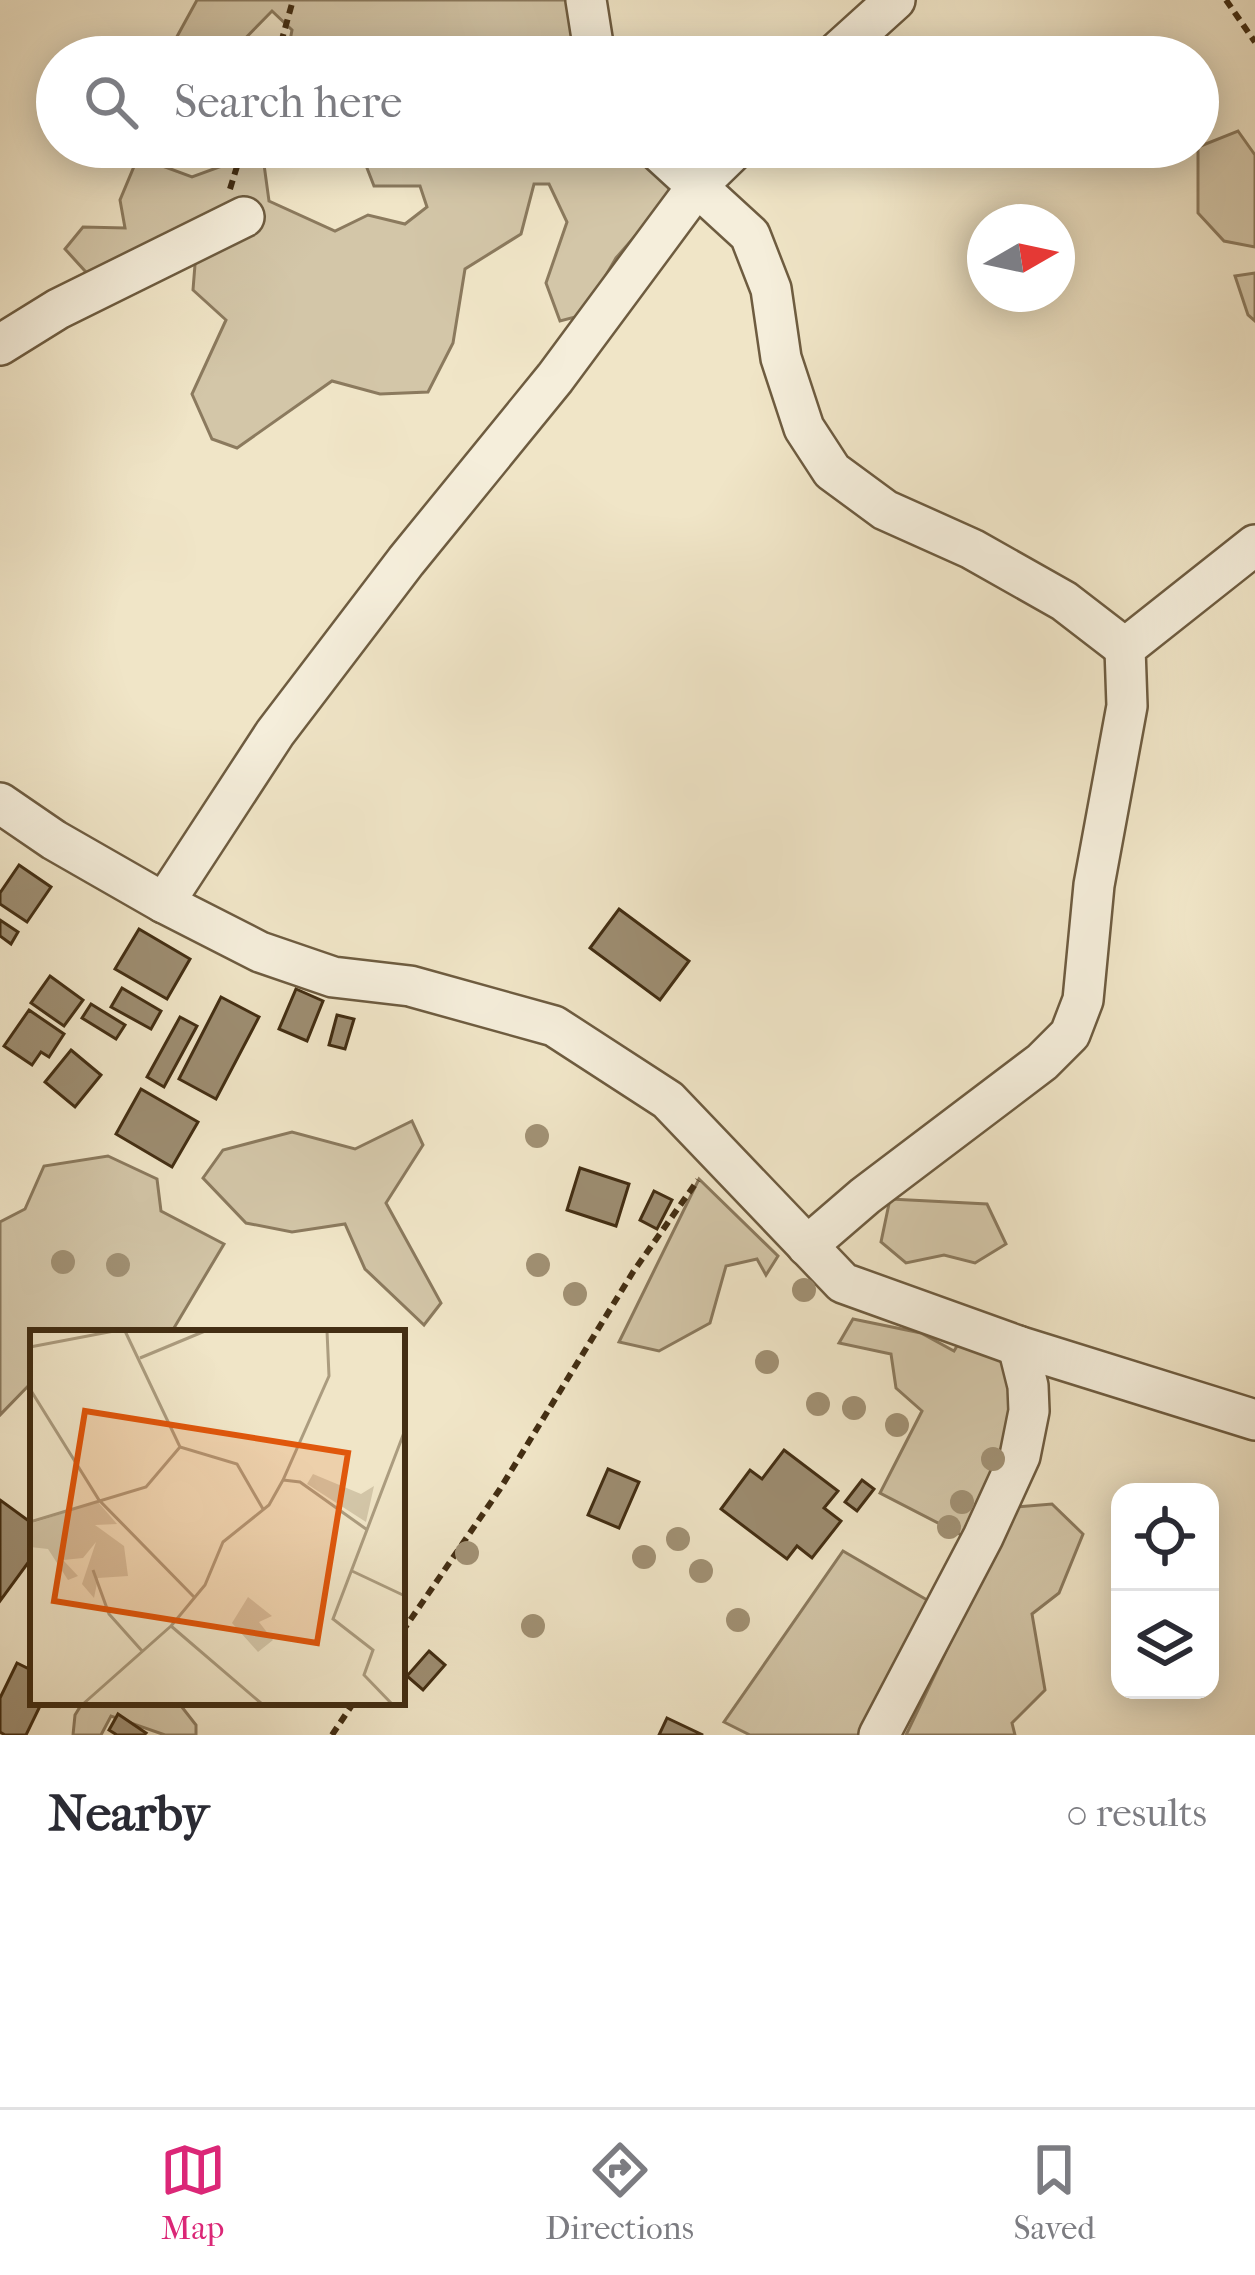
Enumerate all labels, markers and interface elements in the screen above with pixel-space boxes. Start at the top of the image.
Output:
search box [36,36,1219,168]
icon: search [78,69,144,135]
text: Search here [174,76,402,129]
north arrow [967,204,1075,312]
inset map [30,1330,405,1705]
map controls [1111,1483,1219,1699]
button: locate [1111,1483,1219,1591]
button: layers [1111,1591,1219,1699]
text: Nearby [48,1783,209,1843]
text: 0 results [1066,1790,1207,1836]
tab: Map [160,2137,226,2248]
tab: Directions [545,2137,694,2248]
tab: Saved [1013,2137,1095,2248]

